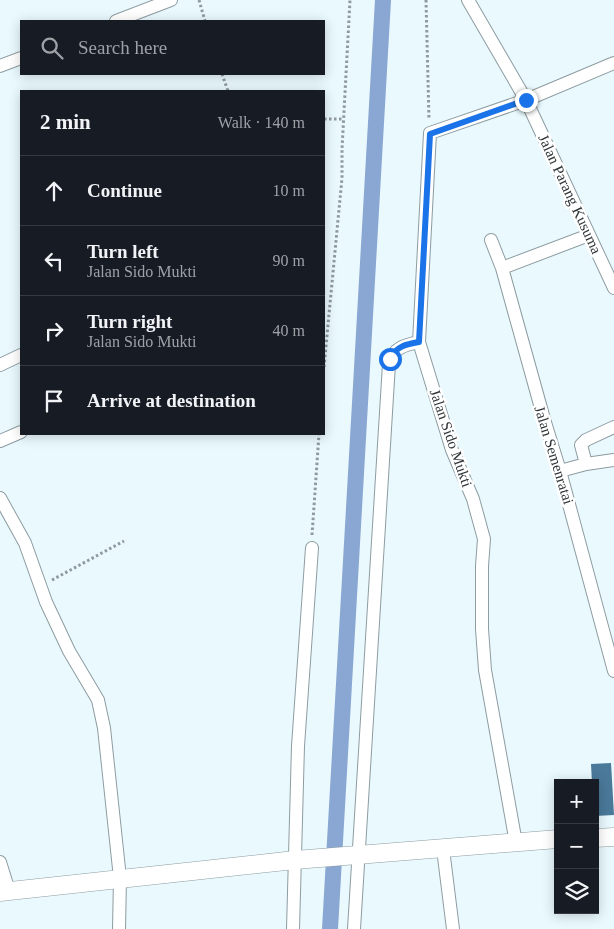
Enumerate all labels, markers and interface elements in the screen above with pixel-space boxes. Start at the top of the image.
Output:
search box [20,20,325,75]
icon: search [38,34,66,62]
text: Search here [78,37,167,58]
route end [515,89,538,112]
text: 2 min [40,110,91,134]
text: Walk · 140 m [218,114,305,131]
street label: Jalan Parang Kusuma [535,132,605,257]
icon: ahead [40,177,68,205]
text: Continue [87,180,162,201]
text: 10 m [273,182,305,199]
text: Turn left [87,241,159,262]
icon: left [40,247,68,275]
text: 90 m [273,252,305,269]
text: Jalan Sido Mukti [87,263,196,280]
text: Turn right [87,311,172,332]
icon: right [40,317,68,345]
text: 40 m [273,322,305,339]
text: Jalan Sido Mukti [87,333,196,350]
route start [379,348,402,371]
icon: arrive [40,387,68,415]
street label: Jalan Sido Mukti [427,387,475,489]
text: Arrive at destination [87,390,256,411]
street label: Jalan Semenratai [531,404,577,506]
map controls [554,779,599,914]
button: + [554,779,599,824]
button: − [554,824,599,869]
button: layers [554,869,599,914]

